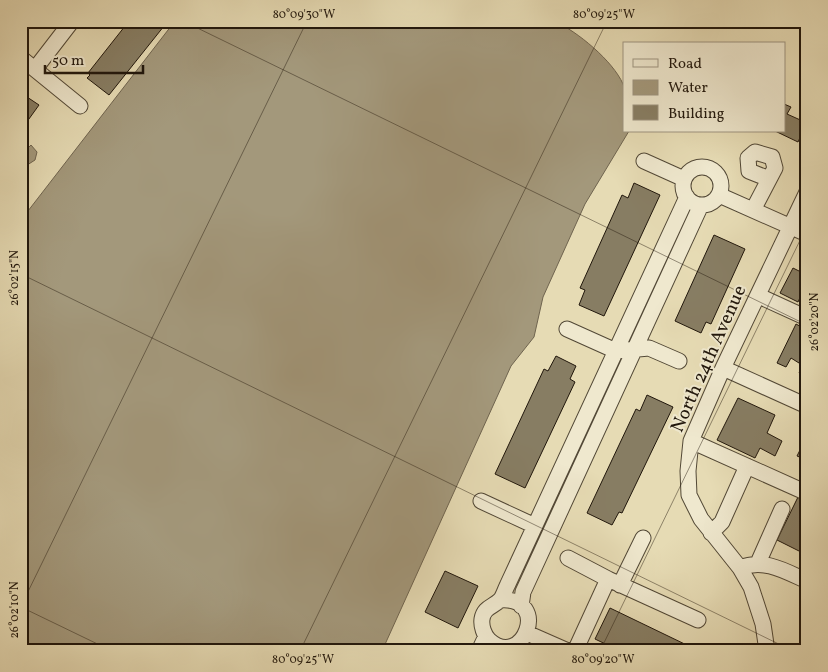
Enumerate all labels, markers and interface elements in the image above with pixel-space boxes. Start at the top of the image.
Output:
text: 80°09'30"W [273,7,335,23]
text: 80°09'25"W [573,7,635,23]
scale bar [45,42,142,74]
legend [623,42,786,132]
text: 50 m [52,51,84,72]
text: Road [668,54,702,75]
text: Water [668,78,708,99]
text: Building [668,104,725,125]
text: 26°02'15"N [7,250,23,306]
street label: North 24th Avenue [665,281,753,437]
text: 26°02'20"N [807,293,823,351]
text: 26°02'10"N [7,581,23,639]
text: 80°09'25"W [272,652,334,668]
text: 80°09'20"W [572,652,634,668]

